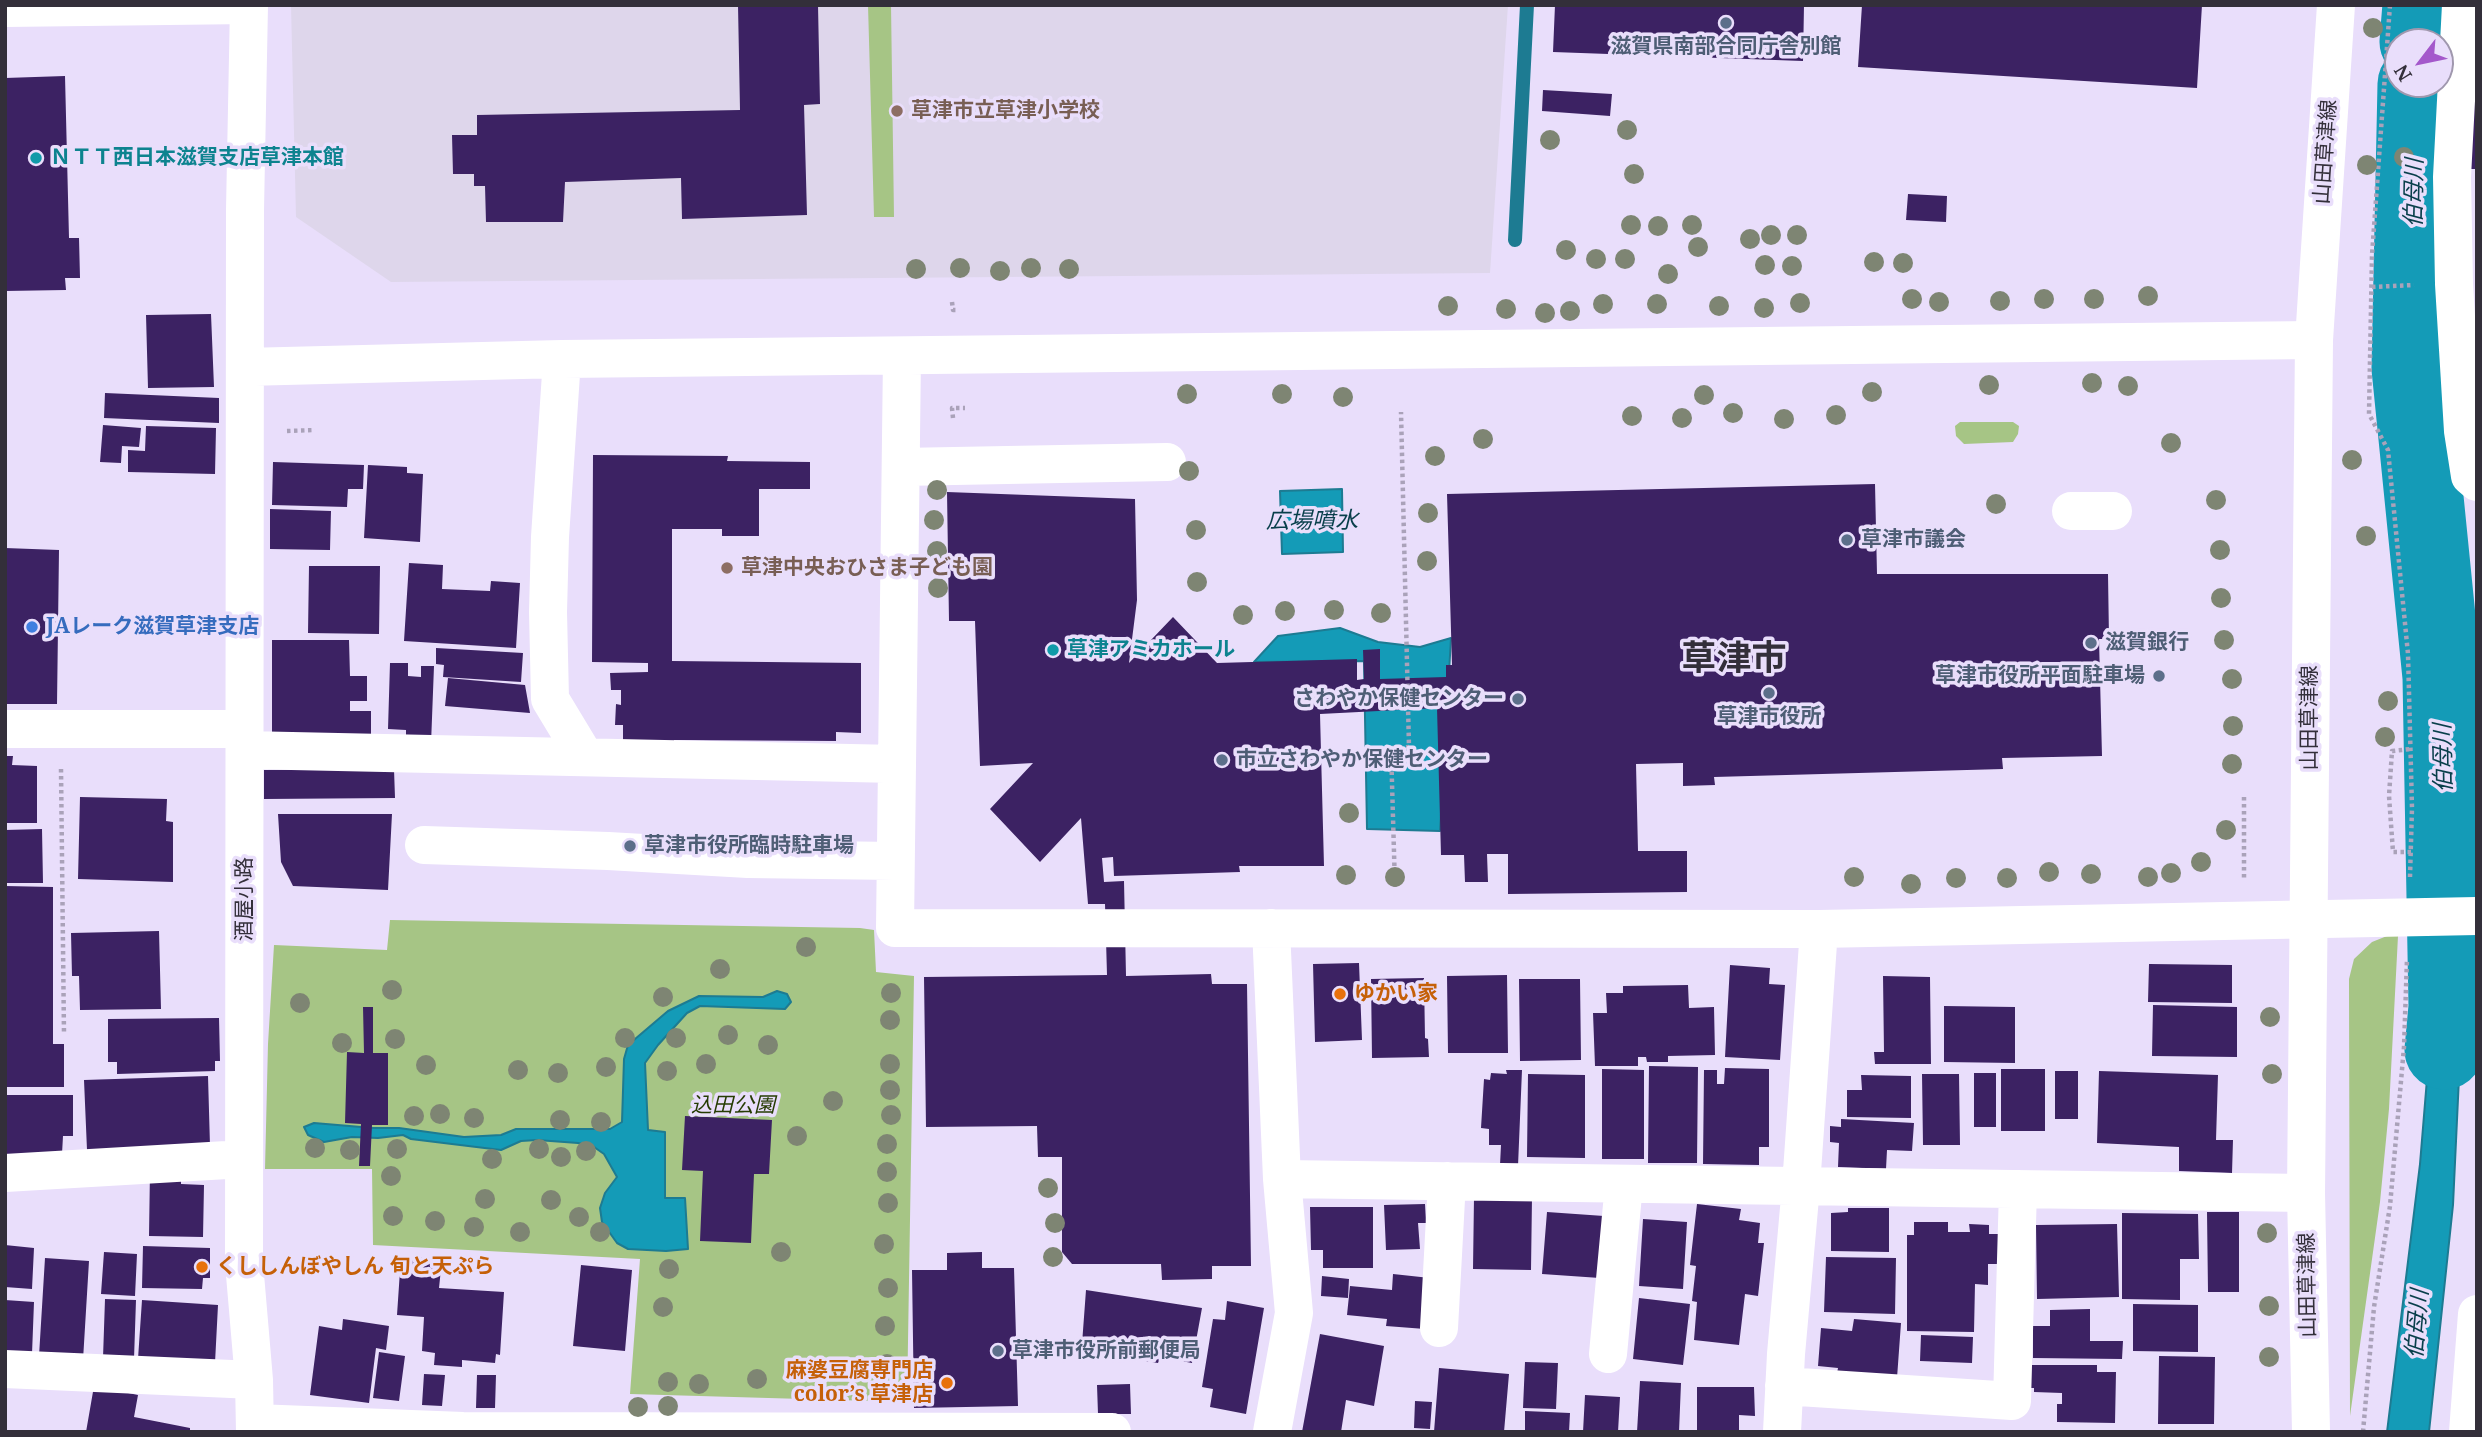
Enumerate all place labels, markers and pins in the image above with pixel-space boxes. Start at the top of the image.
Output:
marker: 滋賀県南部合同庁舎別館 [1718,15,1734,31]
place label: 滋賀県南部合同庁舎別館 [1611,34,1841,60]
place label: 草津市立草津小学校 [911,98,1100,124]
marker: 草津市立草津小学校 [889,103,905,119]
place label: ＮＴＴ西日本滋賀支店草津本館 [50,145,344,171]
marker: ＮＴＴ西日本滋賀支店草津本館 [28,150,44,166]
place label: 草津市議会 [1861,527,1966,553]
marker: 草津市議会 [1839,532,1855,548]
place label: 草津中央おひさま子ども園 [741,555,993,581]
marker: 草津中央おひさま子ども園 [719,560,735,576]
place label: JAレーク滋賀草津支店 [46,614,259,640]
marker: JAレーク滋賀草津支店 [24,619,40,635]
place label: 滋賀銀行 [2105,630,2189,656]
marker: 滋賀銀行 [2083,635,2099,651]
place label: 草津アミカホール [1067,637,1235,663]
marker: 草津アミカホール [1045,642,1061,658]
place label: 草津市役所平面駐車場 [1935,663,2145,689]
marker: 草津市役所平面駐車場 [2151,668,2167,684]
marker: 草津市役所 [1761,685,1777,701]
place label: さわやか保健センター [1294,686,1504,712]
marker: さわやか保健センター [1510,691,1526,707]
place label: 草津市役所 [1717,704,1821,730]
place label: 市立さわやか保健センター [1236,747,1488,773]
marker: 市立さわやか保健センター [1214,752,1230,768]
place label: 草津市役所臨時駐車場 [644,833,854,859]
marker: 草津市役所臨時駐車場 [622,838,638,854]
place label: ゆかい家 [1354,981,1438,1007]
marker: ゆかい家 [1332,986,1348,1002]
place label: くししんぼやしん 旬と天ぷら [216,1254,494,1280]
marker: くししんぼやしん 旬と天ぷら [194,1259,210,1275]
place label: 草津市役所前郵便局 [1012,1338,1201,1364]
marker: 草津市役所前郵便局 [990,1343,1006,1359]
place label: 麻婆豆腐専門店 color’s 草津店 [786,1358,933,1408]
marker: 麻婆豆腐専門店 color’s 草津店 [939,1375,955,1391]

